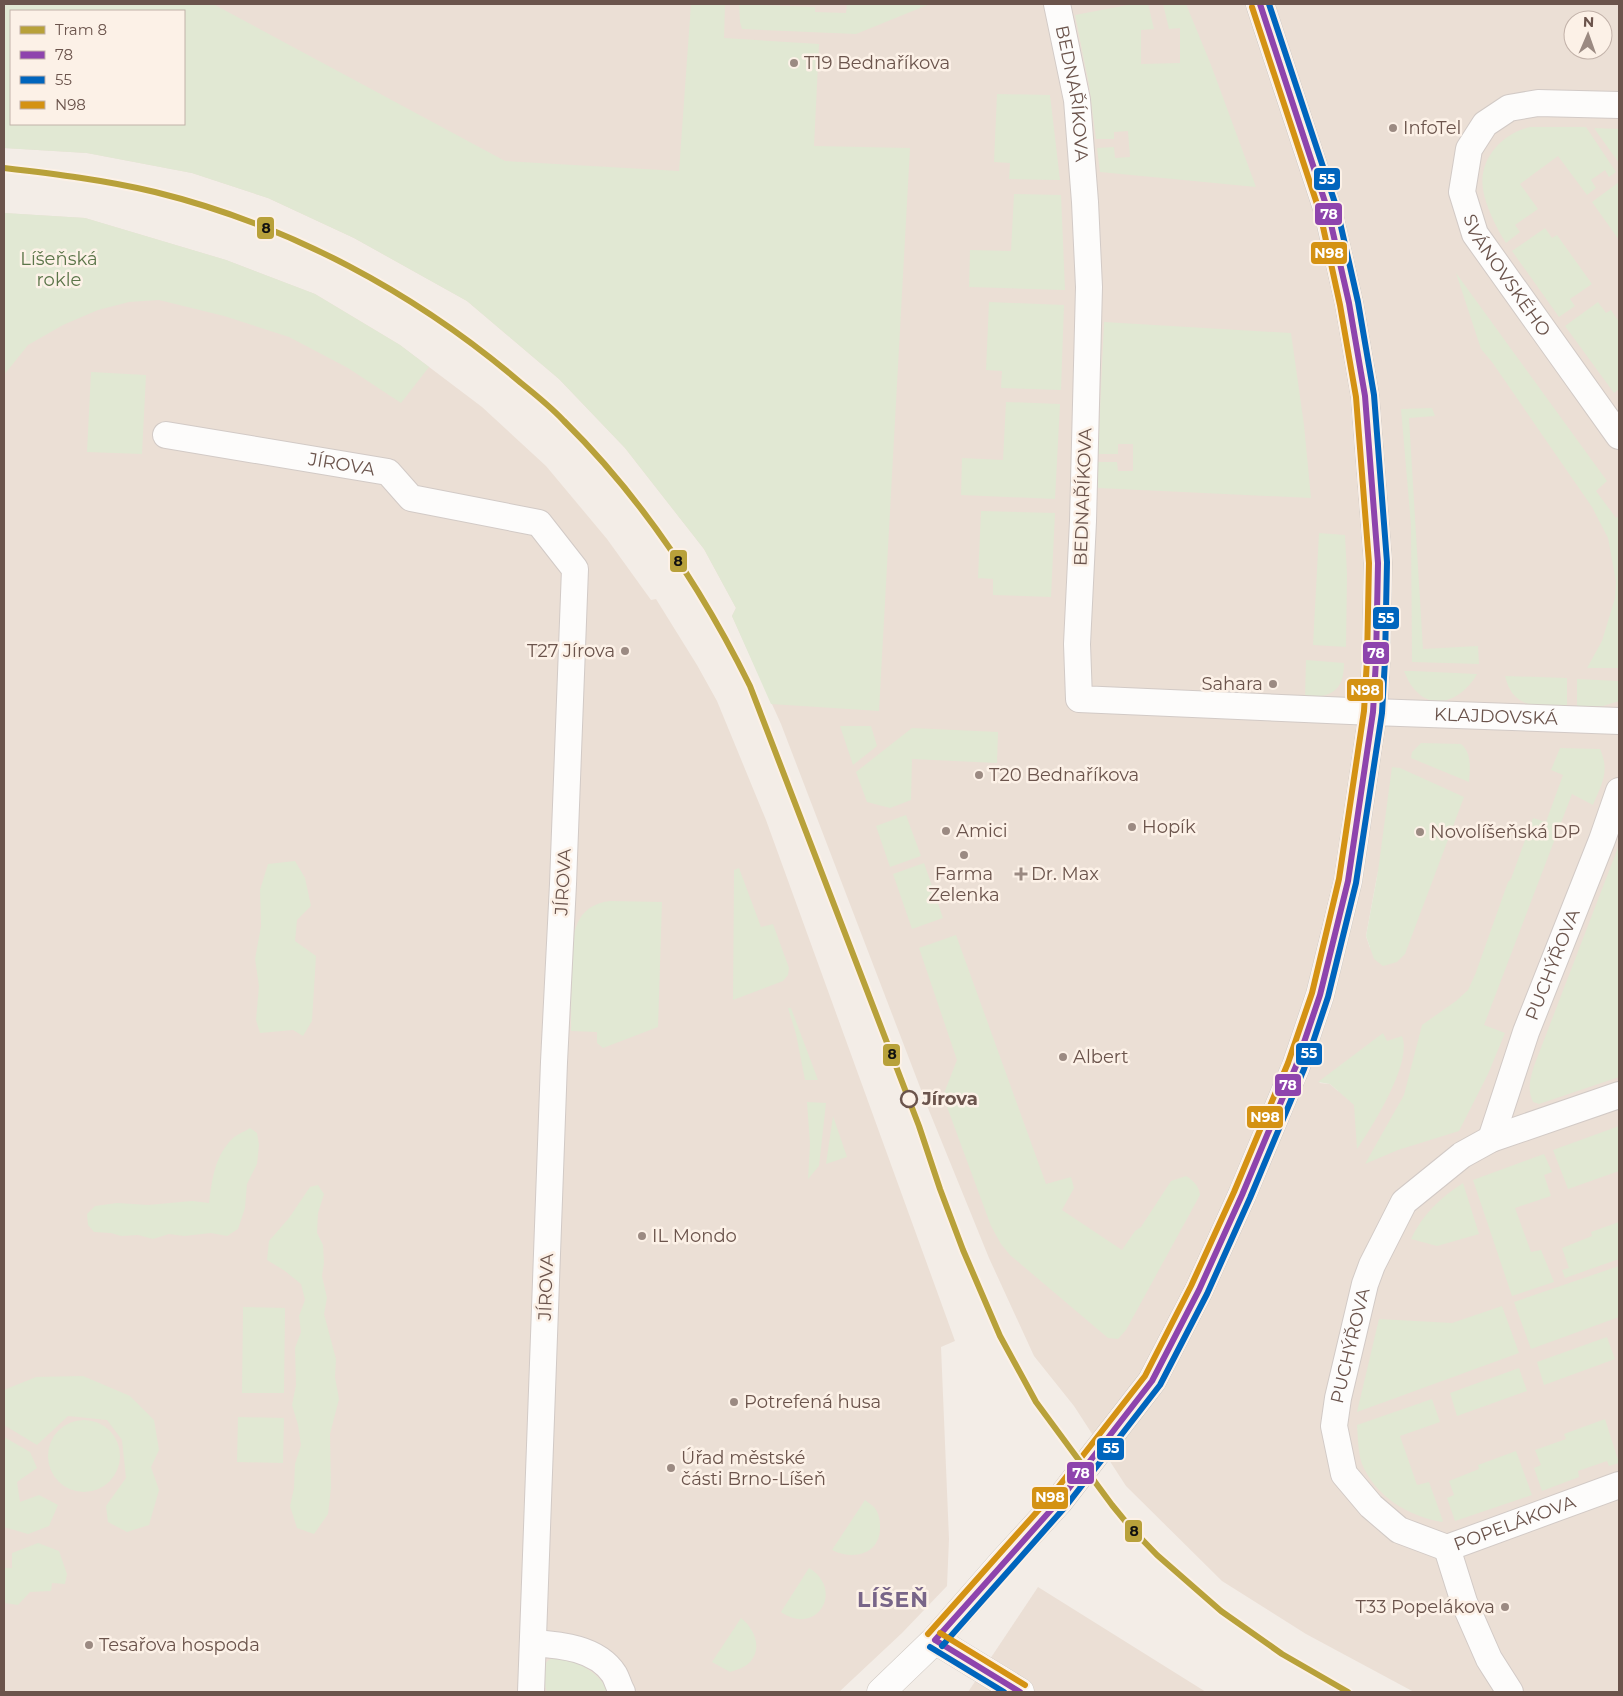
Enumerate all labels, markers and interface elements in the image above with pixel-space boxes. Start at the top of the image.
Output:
legend [10,10,185,125]
north arrow [1563,10,1613,60]
text: N [1582,13,1594,31]
text: Tram 8 [55,20,107,39]
street label: BEDNAŘÍKOVA [1051,23,1093,163]
text: 78 [55,45,73,64]
place label: T19 Bednaříkova [804,52,950,74]
marker: T19 Bednaříkova [788,57,800,69]
text: 55 [55,70,72,89]
text: N98 [55,95,86,114]
place label: InfoTel [1403,117,1461,139]
marker: InfoTel [1387,122,1399,134]
line badge: 55 [1313,167,1341,191]
text: 55 [1319,170,1335,188]
line badge: 78 [1314,202,1343,226]
text: 78 [1320,205,1338,223]
street label: SVÁNOVSKÉHO [1459,212,1555,341]
line badge: 8 [256,216,275,240]
text: 8 [261,219,271,237]
line badge: N98 [1310,241,1348,265]
text: N98 [1314,244,1344,262]
park label: Líšeňská rokle [20,248,98,291]
street label: BEDNAŘÍKOVA [1070,428,1096,566]
street label: JÍROVA [306,448,377,481]
line badge: 8 [669,549,688,573]
text: 8 [673,552,683,570]
line badge: 55 [1372,606,1400,630]
text: 55 [1378,609,1394,627]
place label: T27 Jírova [527,640,615,662]
line badge: 78 [1362,641,1390,665]
text: 78 [1367,644,1385,662]
marker: T27 Jírova [619,645,631,657]
place label: Sahara [1201,673,1263,695]
marker: Sahara [1267,678,1279,690]
line badge: N98 [1346,678,1384,702]
text: N98 [1350,681,1380,699]
street label: KLAJDOVSKÁ [1434,703,1558,730]
place label: T20 Bednaříkova [989,764,1139,786]
marker: T20 Bednaříkova [973,769,985,781]
place label: Hopík [1142,816,1196,838]
place label: Amici [956,820,1008,842]
marker: Hopík [1126,821,1138,833]
place label: Novolíšeňská DP [1430,821,1580,843]
marker: Amici [940,825,952,837]
marker: Novolíšeňská DP [1414,826,1426,838]
street label: JÍROVA [550,848,576,917]
marker: Farma Zelenka [958,849,970,861]
place label: Farma Zelenka [928,863,1000,906]
place label: Dr. Max [1031,863,1099,885]
marker: Dr. Max [1015,868,1027,880]
street label: PUCHÝŘOVA [1521,906,1585,1024]
line badge: 55 [1295,1042,1323,1066]
line badge: 8 [882,1043,901,1067]
text: 55 [1301,1044,1317,1062]
text: 8 [887,1045,897,1063]
place label: Albert [1073,1046,1129,1068]
marker: Albert [1057,1051,1069,1063]
line badge: 78 [1274,1073,1302,1097]
text: 78 [1279,1076,1297,1094]
place label: Jírova [921,1088,978,1110]
marker: Jírova [900,1090,918,1108]
line badge: N98 [1246,1105,1284,1129]
text: N98 [1250,1108,1280,1126]
place label: IL Mondo [652,1225,737,1247]
marker: IL Mondo [636,1230,648,1242]
street label: JÍROVA [534,1253,558,1322]
street label: PUCHÝŘOVA [1326,1286,1375,1406]
place label: Potrefená husa [744,1391,881,1413]
marker: Potrefená husa [728,1396,740,1408]
line badge: 55 [1096,1437,1125,1461]
text: 55 [1103,1439,1119,1457]
place label: Úřad městské části Brno-Líšeň [681,1447,826,1490]
line badge: 78 [1066,1461,1095,1485]
marker: Úřad městské části Brno-Líšeň [665,1462,677,1474]
text: 78 [1072,1464,1090,1482]
line badge: N98 [1031,1486,1069,1510]
text: N98 [1035,1488,1065,1506]
street label: POPELÁKOVA [1451,1491,1579,1556]
line badge: 8 [1124,1519,1143,1543]
text: 8 [1129,1522,1139,1540]
district label: LÍŠEŇ [857,1586,929,1613]
place label: T33 Popelákova [1356,1596,1495,1618]
marker: T33 Popelákova [1499,1601,1511,1613]
place label: Tesařova hospoda [99,1634,260,1656]
marker: Tesařova hospoda [83,1639,95,1651]

